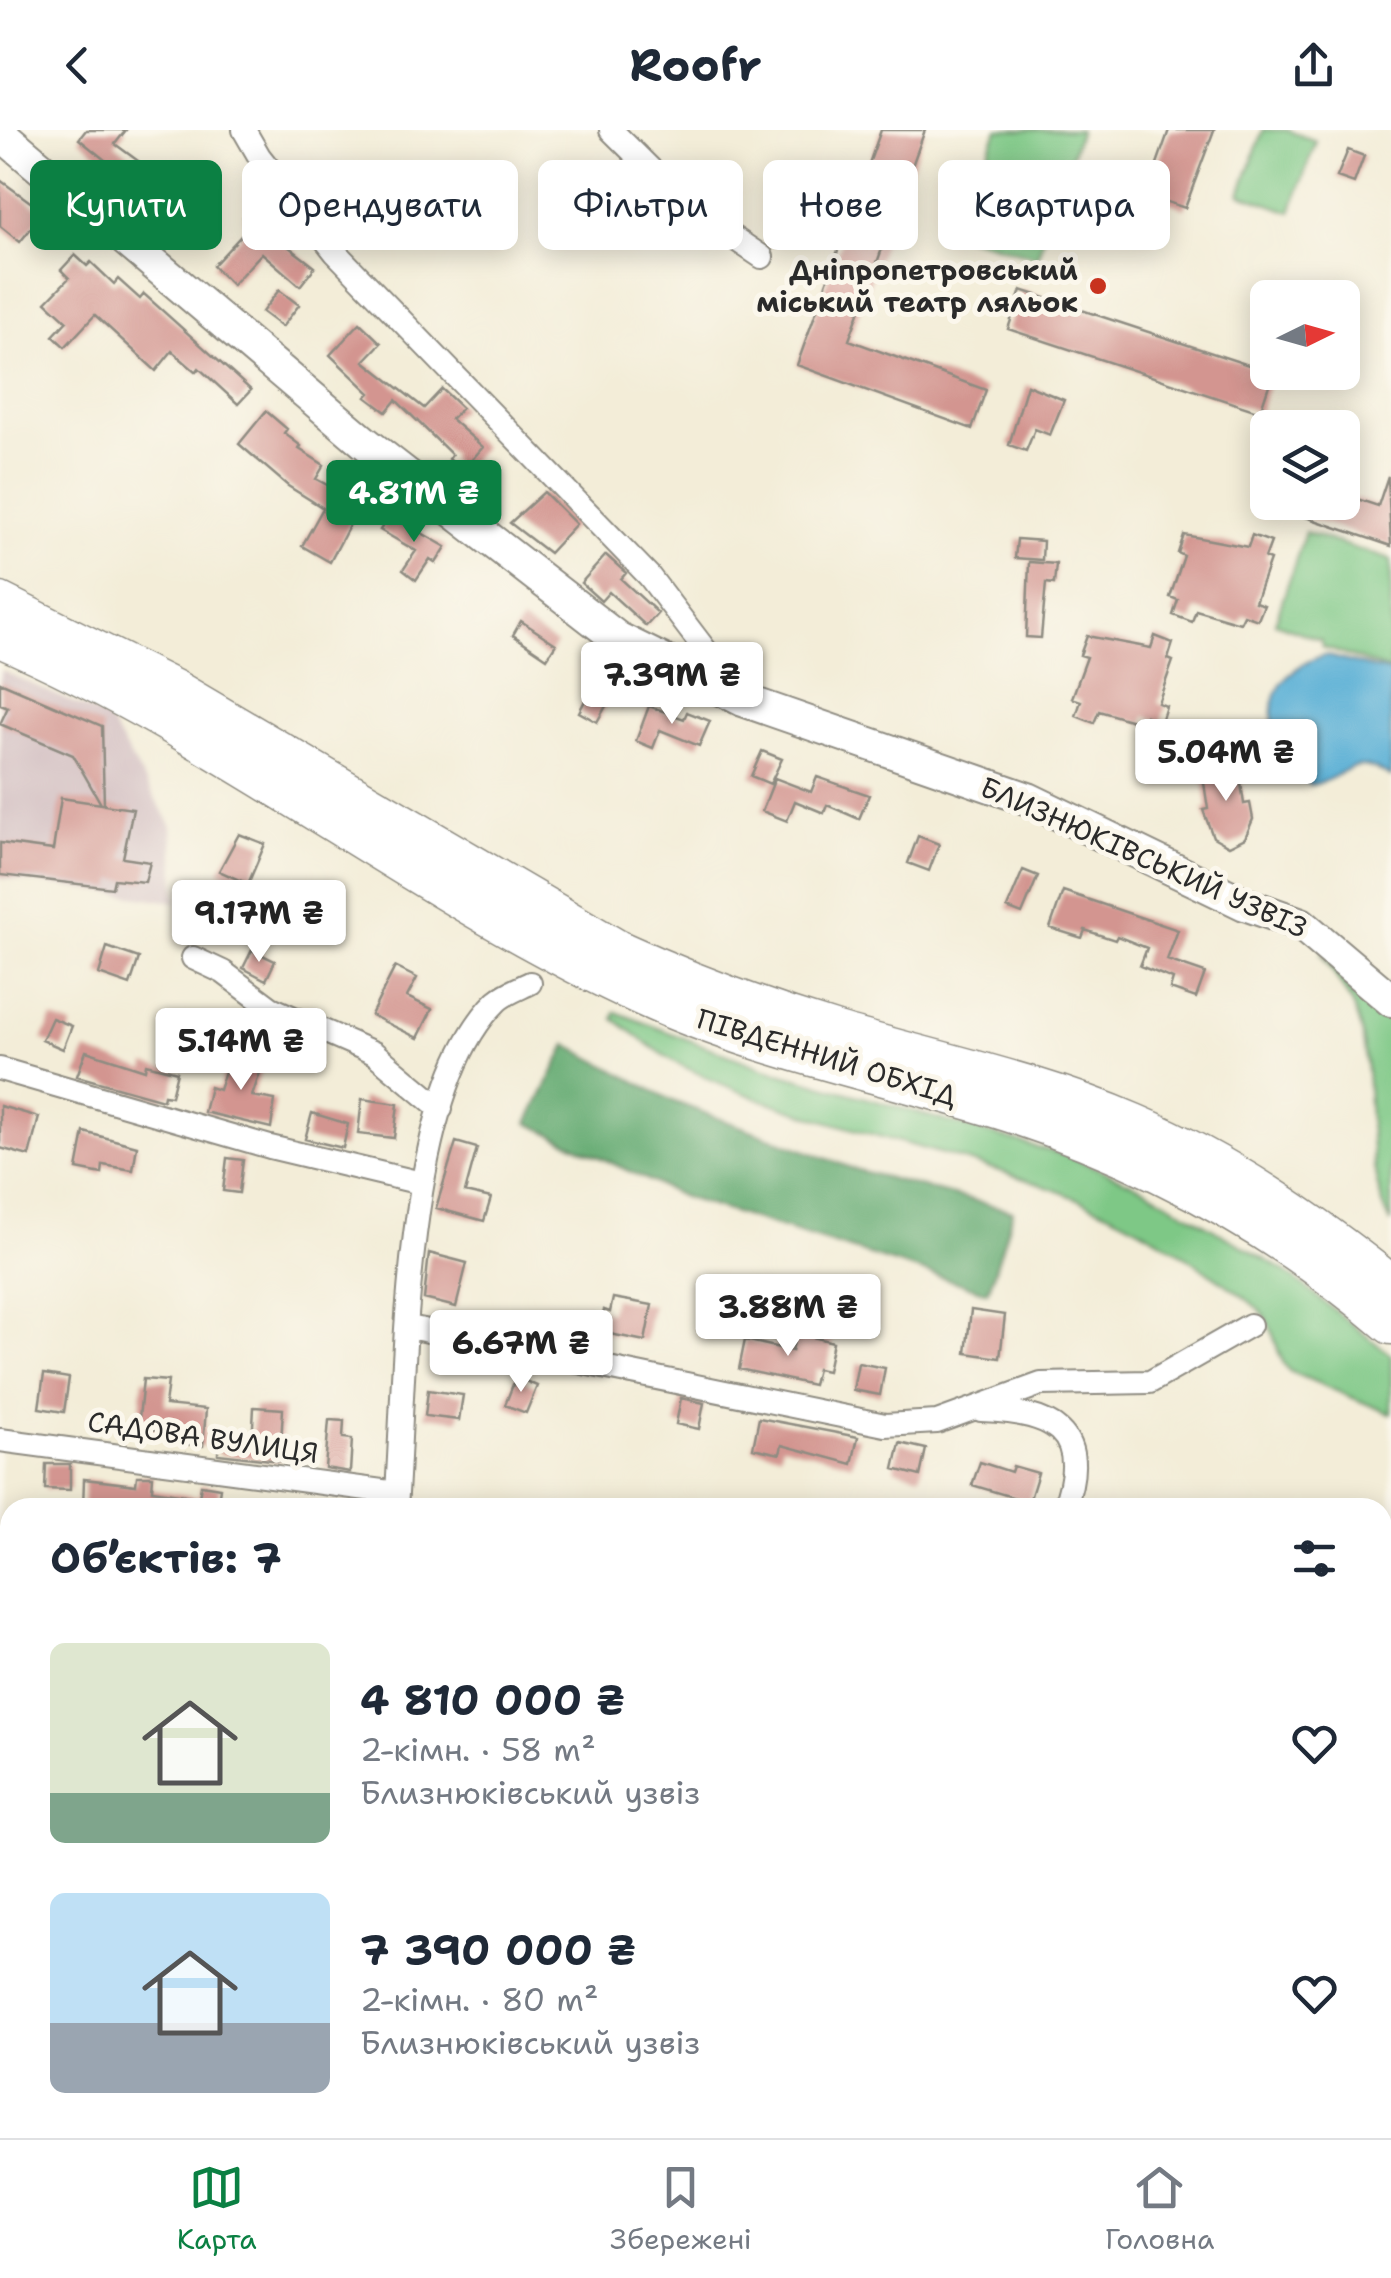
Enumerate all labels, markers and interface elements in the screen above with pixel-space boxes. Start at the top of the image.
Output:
text: Roofr [629,35,762,95]
icon: back [50,38,105,93]
icon: share [1286,38,1341,93]
chip: Купити [30,160,222,250]
chip: Орендувати [242,160,518,250]
chip: Фільтри [538,160,743,250]
chip: Нове [763,160,918,250]
chip: Квартира [938,160,1170,250]
place label: Дніпропетровський міський театр ляльок [756,251,1078,321]
marker: Дніпропетровський міський театр ляльок [1087,275,1109,297]
north arrow [1250,280,1360,390]
map controls [1250,280,1360,520]
button: layers [1250,410,1360,520]
pin: 4.81M ₴ [322,460,506,545]
text: 4.81M ₴ [348,471,480,514]
pin: 7.39M ₴ [580,642,764,727]
text: 7.39M ₴ [603,653,741,696]
pin: 5.04M ₴ [1134,719,1318,804]
text: 5.04M ₴ [1157,730,1295,773]
street label: БЛИЗНЮКІВСЬКИЙ УЗВІЗ [974,768,1314,946]
pin: 9.17M ₴ [167,880,351,965]
text: 9.17M ₴ [194,891,324,934]
street label: ПІВДЕННИЙ ОБХІД [692,999,962,1115]
pin: 5.14M ₴ [149,1008,333,1093]
text: 5.14M ₴ [177,1019,305,1062]
pin: 3.88M ₴ [696,1274,880,1359]
text: 3.88M ₴ [718,1285,858,1328]
pin: 6.67M ₴ [429,1310,613,1395]
text: 6.67M ₴ [452,1321,590,1364]
street label: САДОВА ВУЛИЦЯ [85,1402,321,1472]
text: Об’єктів: 7 [50,1530,282,1586]
icon: filters [1287,1531,1342,1586]
text: 4 810 000 ₴ [360,1672,625,1728]
icon: home [130,1683,250,1803]
icon: heart [1287,1716,1342,1771]
text: 2-кімн. · 58 m² [360,1728,596,1771]
text: Близнюківський узвіз [360,1771,700,1814]
text: 7 390 000 ₴ [360,1922,636,1978]
icon: home [130,1933,250,2053]
icon: heart [1287,1966,1342,2021]
text: 2-кімн. · 80 m² [360,1978,598,2021]
text: Близнюківський узвіз [360,2021,700,2064]
tab: Карта [177,2160,257,2258]
tab: Збережені [610,2160,752,2258]
tab: Головна [1105,2160,1214,2258]

